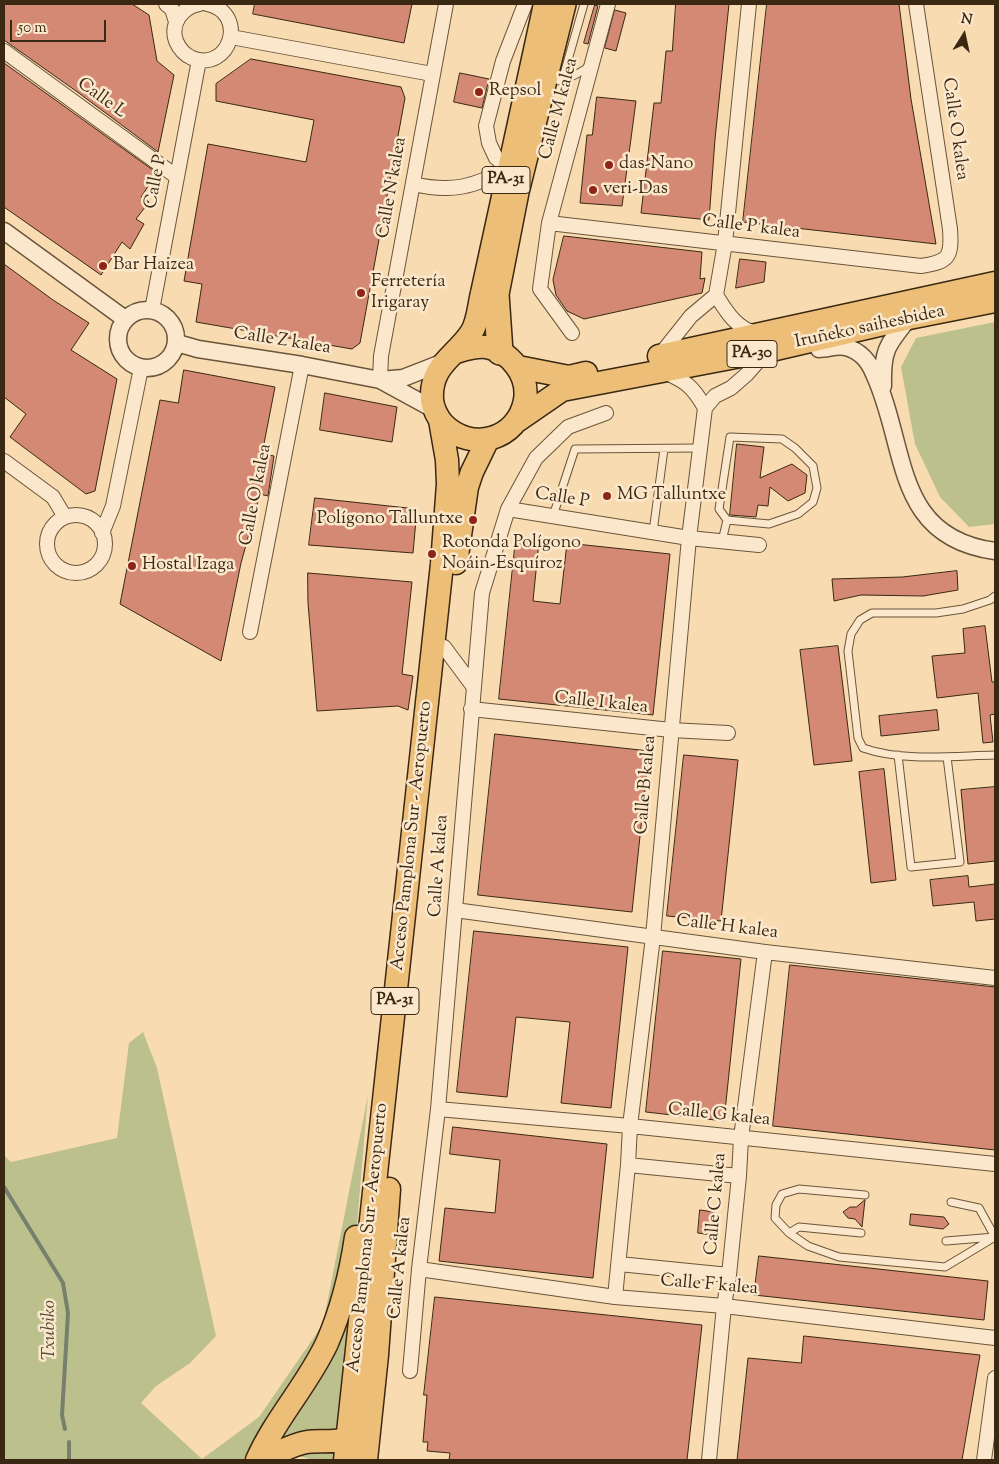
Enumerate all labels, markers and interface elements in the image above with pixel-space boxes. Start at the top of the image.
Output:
text: N [959,9,974,31]
scale bar [12,10,109,42]
north arrow [939,10,989,60]
text: 50 m [18,18,47,39]
street label: Calle M kalea [536,56,584,162]
street label: Calle L [72,74,130,124]
street label: Calle O kalea [936,76,972,182]
place label: Repsol [489,81,541,103]
marker: Repsol [473,86,485,98]
street label: Calle N kalea [373,136,413,240]
street label: Calle P [141,153,173,211]
place label: das-Nano [619,154,693,176]
marker: das-Nano [603,159,615,171]
road number: PA-31 [482,166,530,194]
place label: veri-Das [603,179,668,201]
marker: veri-Das [587,184,599,196]
street label: Calle P kalea [701,211,801,245]
place label: Bar Haizea [113,255,194,277]
marker: Bar Haizea [97,260,109,272]
place label: Ferretería Irigaray [371,272,446,314]
marker: Ferretería Irigaray [355,287,367,299]
street label: Iruñeko saihesbidea [793,302,947,354]
street label: Calle Z kalea [232,324,332,360]
road number: PA-30 [727,340,777,368]
street label: Calle O kalea [237,442,277,548]
street label: Calle P [533,484,591,514]
place label: MG Talluntxe [617,485,726,507]
marker: MG Talluntxe [601,490,613,502]
place label: Polígono Talluntxe [317,509,463,531]
marker: Polígono Talluntxe [467,514,479,526]
place label: Rotonda Polígono Noáin-Esquíroz [442,533,581,576]
marker: Rotonda Polígono Noáin-Esquíroz [426,548,438,560]
place label: Hostal Izaga [142,555,234,577]
marker: Hostal Izaga [126,560,138,572]
street label: Calle I kalea [553,688,649,720]
street label: Acceso Pamplona Sur - Aeropuerto [388,700,438,972]
street label: Calle B kalea [632,735,662,835]
street label: Calle A kalea [426,814,454,918]
street label: Calle H kalea [675,911,779,945]
road number: PA-31 [371,988,419,1014]
street label: Calle G kalea [667,1100,771,1132]
street label: Acceso Pamplona Sur - Aeropuerto [344,1102,394,1374]
street label: Calle C kalea [702,1152,732,1256]
street label: Calle A kalea [385,1216,417,1320]
street label: Calle F kalea [659,1271,759,1301]
water label: Txubiko [40,1300,62,1360]

